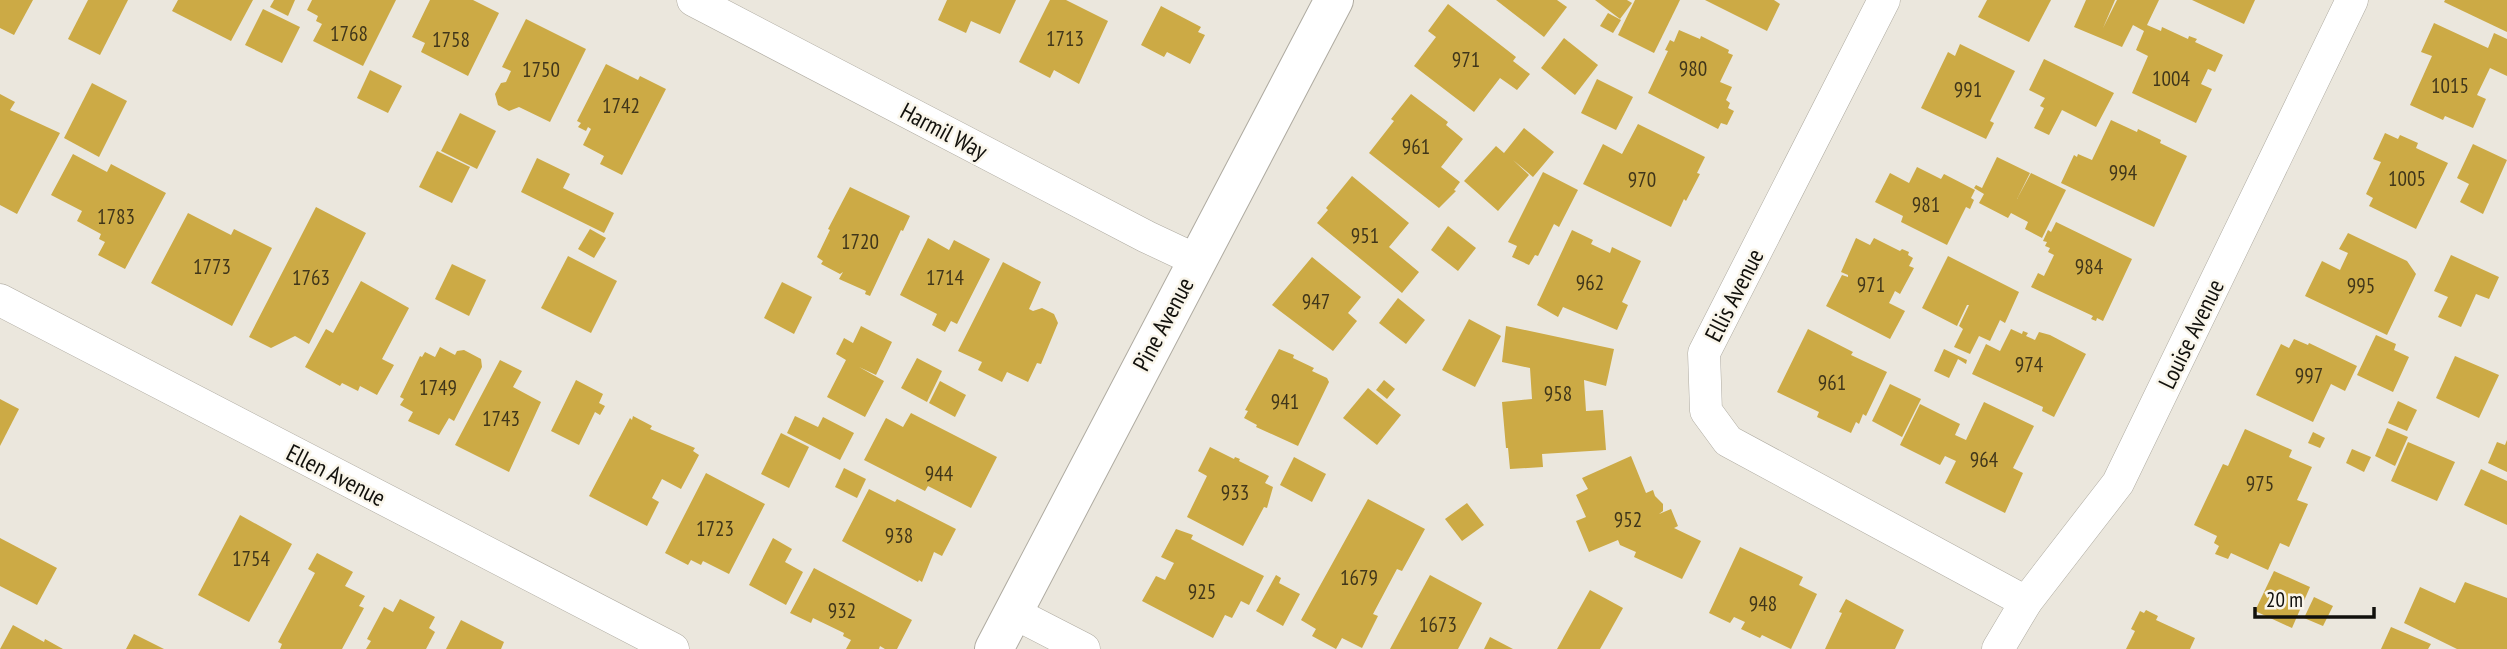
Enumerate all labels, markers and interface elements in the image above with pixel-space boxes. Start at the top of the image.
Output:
house number: 1768 [330,20,368,47]
house number: 1713 [1046,25,1084,52]
house number: 1758 [432,26,470,53]
house number: 971 [1452,46,1480,73]
house number: 980 [1679,55,1707,82]
house number: 1750 [522,56,560,83]
house number: 1004 [2152,65,2190,92]
house number: 1015 [2431,72,2469,99]
house number: 991 [1954,76,1982,103]
house number: 1742 [602,92,640,119]
street label: Harmil Way [895,95,993,167]
house number: 961 [1402,133,1430,160]
house number: 994 [2109,159,2138,186]
house number: 1005 [2388,165,2426,192]
house number: 970 [1628,166,1656,193]
house number: 981 [1912,191,1940,218]
house number: 1783 [97,203,135,230]
house number: 951 [1351,222,1379,249]
house number: 1720 [841,228,879,255]
street label: Ellis Avenue [1698,243,1770,347]
house number: 1773 [193,253,231,280]
house number: 984 [2075,253,2104,280]
house number: 1763 [292,264,330,291]
house number: 1714 [926,264,964,291]
house number: 962 [1576,269,1604,296]
house number: 971 [1857,271,1885,298]
street label: Pine Avenue [1125,272,1201,376]
house number: 995 [2347,272,2375,299]
street label: Louise Avenue [2151,274,2231,394]
house number: 947 [1302,288,1330,315]
house number: 974 [2015,351,2044,378]
house number: 997 [2295,362,2323,389]
house number: 961 [1818,369,1846,396]
house number: 1749 [419,374,457,401]
house number: 958 [1544,380,1572,407]
house number: 941 [1271,388,1299,415]
house number: 1743 [482,405,520,432]
street label: Ellen Avenue [281,437,391,513]
house number: 964 [1970,446,1999,473]
house number: 944 [925,460,954,487]
house number: 975 [2246,470,2274,497]
house number: 933 [1221,479,1249,506]
house number: 952 [1614,506,1642,533]
house number: 1723 [696,515,734,542]
house number: 938 [885,522,913,549]
house number: 1754 [232,545,270,572]
house number: 1679 [1340,564,1378,591]
scale bar [2255,576,2374,620]
house number: 925 [1188,578,1216,605]
text: 20 m [2266,586,2303,613]
house number: 948 [1749,590,1777,617]
house number: 932 [828,597,856,624]
house number: 1673 [1419,611,1457,638]

